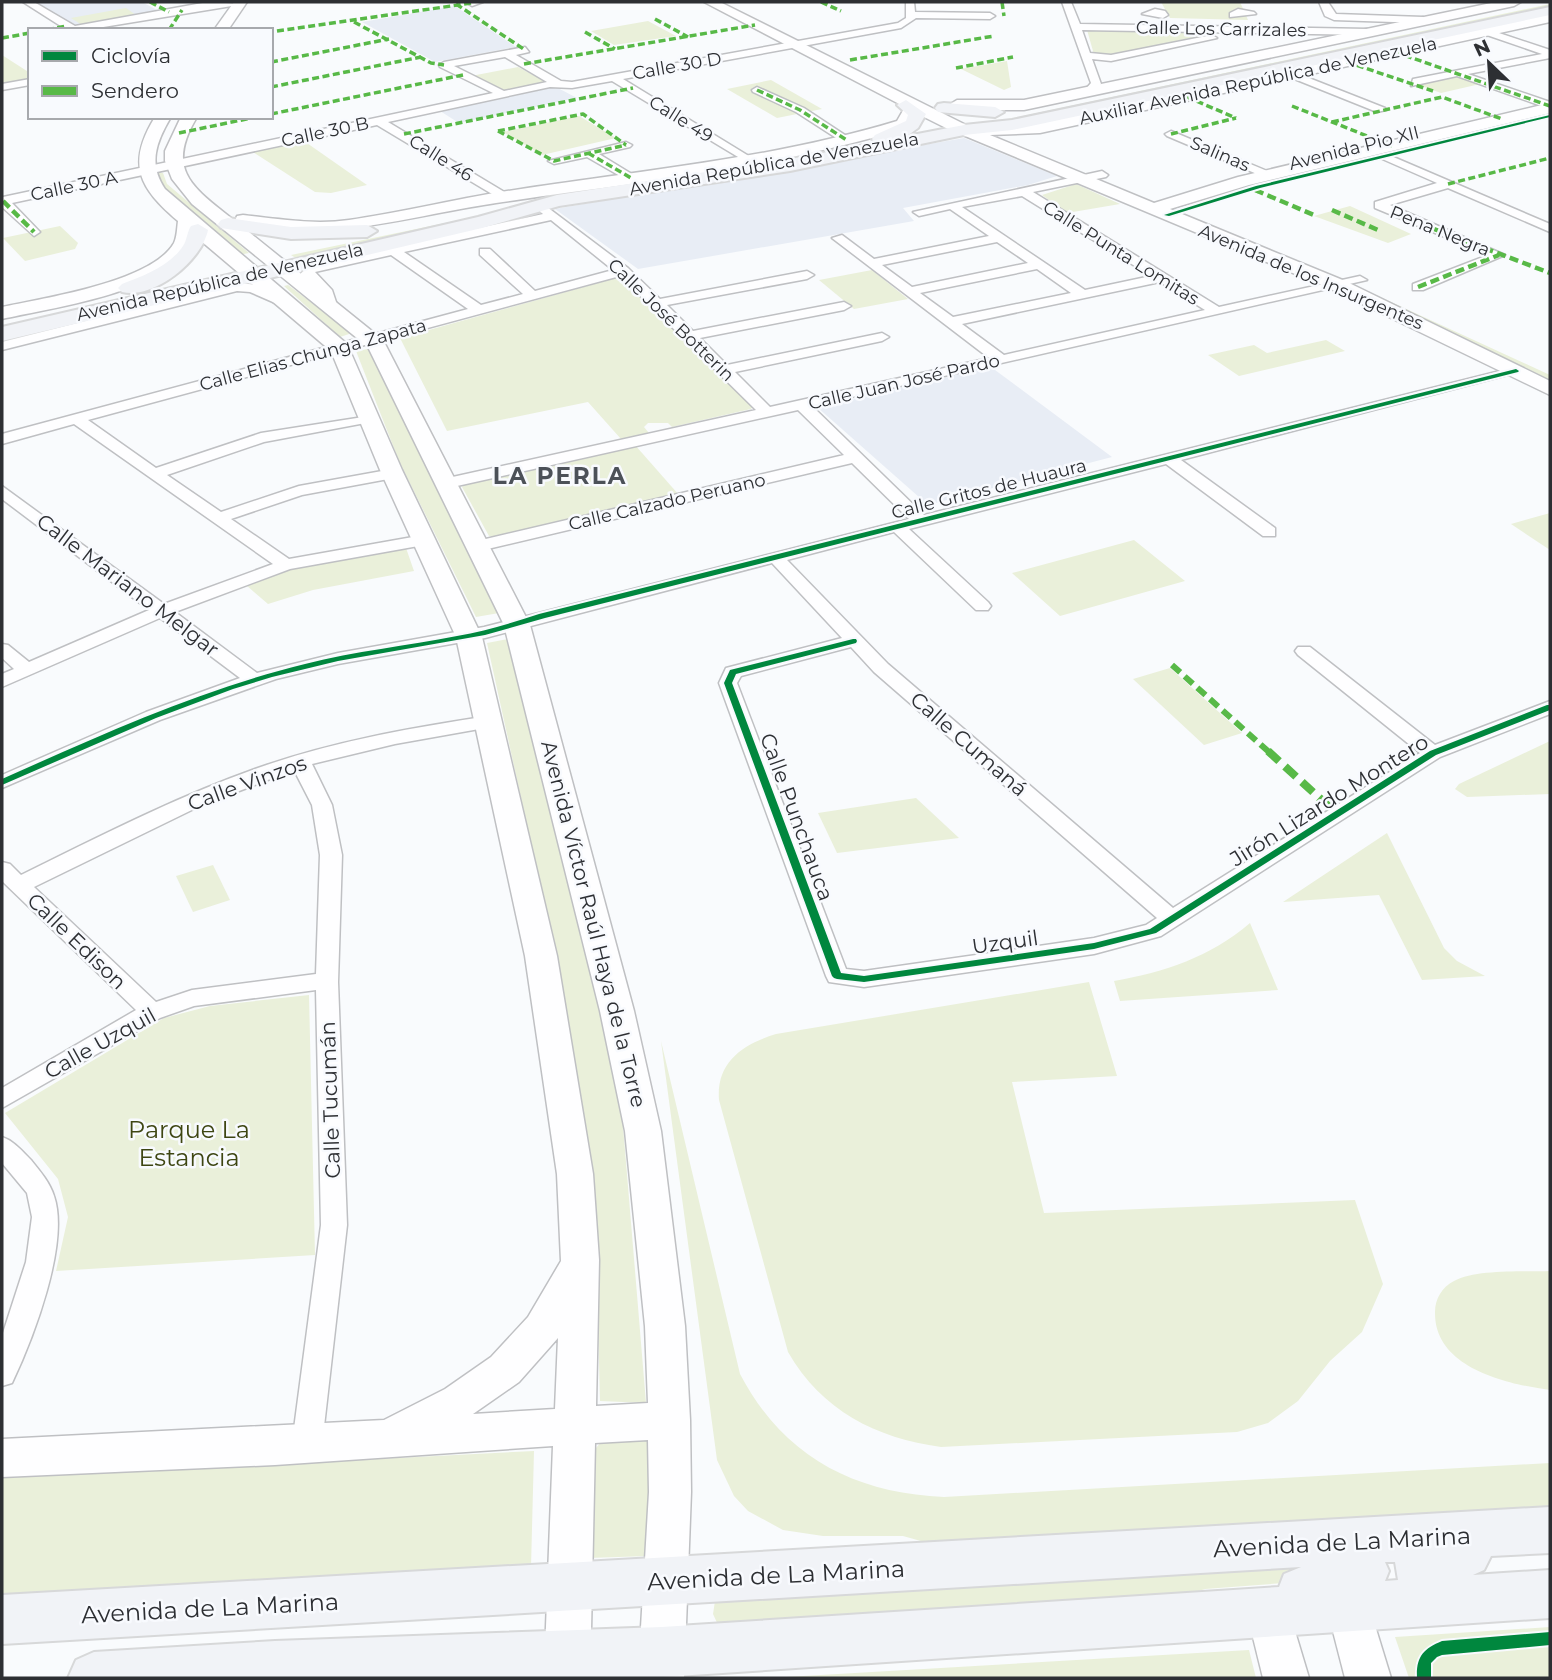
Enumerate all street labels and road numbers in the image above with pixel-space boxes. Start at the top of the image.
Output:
street label: Calle Los Carrizales [1136,17,1307,41]
street label: Auxiliar Avenida República de Venezuela [1077,32,1439,130]
street label: Calle 30 D [631,47,723,85]
street label: Calle 49 [645,91,717,147]
street label: Calle 30 B [279,112,371,152]
street label: Avenida Pio XII [1287,121,1421,175]
street label: Avenida República de Venezuela [627,128,921,200]
street label: Calle 46 [405,130,477,186]
street label: Salinas [1187,132,1253,177]
street label: Calle 30 A [29,166,120,206]
street label: Calle Punta Lomitas [1039,196,1203,310]
street label: Pena Negra [1387,201,1493,261]
street label: Avenida de los Insurgentes [1195,220,1427,335]
street label: Avenida República de Venezuela [74,238,366,326]
street label: Calle José Botterin [603,254,739,386]
street label: Calle Elias Chunga Zapata [197,314,429,396]
street label: Calle Juan José Pardo [806,349,1002,415]
street label: Calle Gritos de Huaura [889,454,1089,524]
street label: Calle Calzado Peruano [566,469,768,535]
street label: Calle Mariano Melgar [32,508,224,662]
street label: Calle Cumaná [906,687,1032,801]
street label: Jirón Lizardo Montero [1224,729,1433,872]
street label: Calle Punchauca [755,730,839,904]
street label: Avenida Víctor Raúl Haya de la Torre [536,738,652,1110]
street label: Calle Vinzos [184,750,310,816]
street label: Calle Edison [22,888,132,994]
street label: Uzquil [970,925,1040,959]
street label: Calle Uzquil [40,1002,160,1084]
street label: Calle Tucumán [315,1021,345,1179]
street label: Avenida de La Marina [1212,1521,1472,1563]
street label: Avenida de La Marina [646,1554,906,1596]
street label: Avenida de La Marina [80,1587,340,1629]

